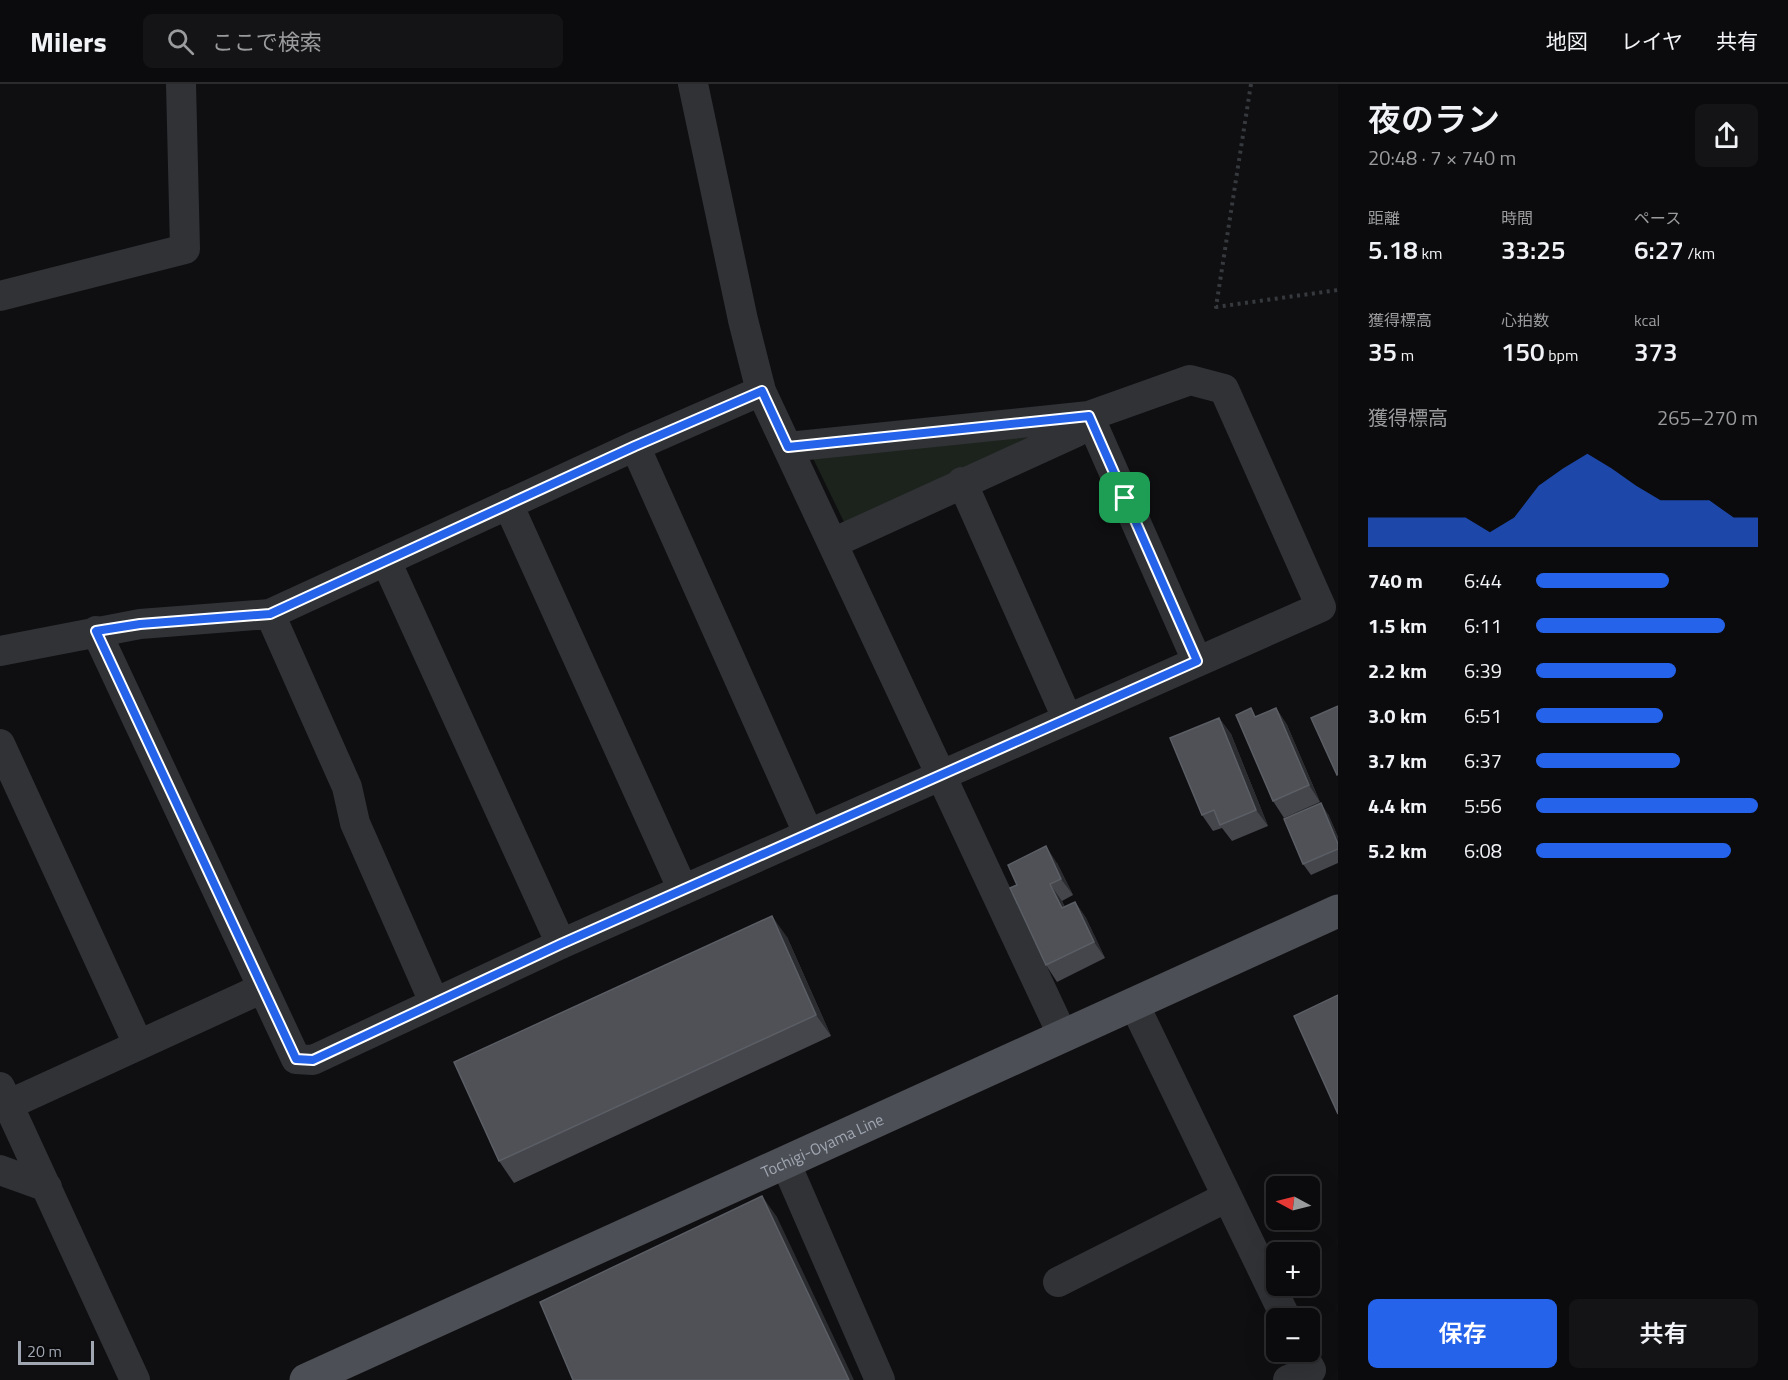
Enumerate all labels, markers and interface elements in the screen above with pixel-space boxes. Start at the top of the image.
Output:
search box [143,14,563,68]
text: Milers [30,20,107,63]
icon: search [164,25,197,58]
text: ここで検索 [212,25,322,59]
text: 地図 [1546,25,1588,57]
text: レイヤ [1621,25,1683,57]
text: 共有 [1716,25,1758,57]
text: 夜のラン [1368,94,1500,144]
button: share [1695,104,1758,167]
text: 20:48 · 7 × 740 m [1368,142,1516,173]
text: 距離 [1368,206,1400,230]
text: 時間 [1501,206,1533,230]
text: ペース [1634,206,1681,230]
text: 5.18 [1368,230,1418,269]
text: 33:25 [1501,230,1565,269]
text: 6:27 [1634,230,1684,269]
text: km [1418,241,1442,265]
text: /km [1684,241,1715,265]
text: 獲得標高 [1368,308,1432,332]
text: 心拍数 [1501,308,1549,332]
text: kcal [1634,308,1660,332]
text: 35 [1368,332,1397,371]
text: 150 [1501,332,1545,371]
text: 373 [1634,332,1678,371]
text: m [1397,343,1414,367]
text: bpm [1545,343,1578,367]
text: 獲得標高 [1368,402,1448,433]
text: 265–270 m [1657,402,1758,433]
pin [1099,472,1150,523]
icon: arrive [1108,481,1141,514]
text: 740 m [1368,565,1423,596]
text: 6:44 [1464,565,1502,596]
text: 1.5 km [1368,610,1427,641]
text: 6:11 [1464,610,1502,641]
text: 2.2 km [1368,655,1427,686]
text: 6:39 [1464,655,1502,686]
text: 3.0 km [1368,700,1427,731]
text: 6:51 [1464,700,1502,731]
text: 3.7 km [1368,745,1427,776]
text: 6:37 [1464,745,1502,776]
text: 4.4 km [1368,790,1427,821]
text: 5:56 [1464,790,1502,821]
text: 5.2 km [1368,835,1427,866]
text: 6:08 [1464,835,1502,866]
street label: Tochigi-Oyama Line [757,1107,887,1184]
north arrow [1266,1176,1320,1230]
map controls [1266,1176,1320,1362]
button: + [1266,1242,1320,1296]
button: 保存 [1368,1299,1557,1368]
button: 共有 [1569,1299,1758,1368]
button: − [1266,1308,1320,1362]
scale bar [18,1338,94,1366]
text: 20 m [27,1339,62,1363]

